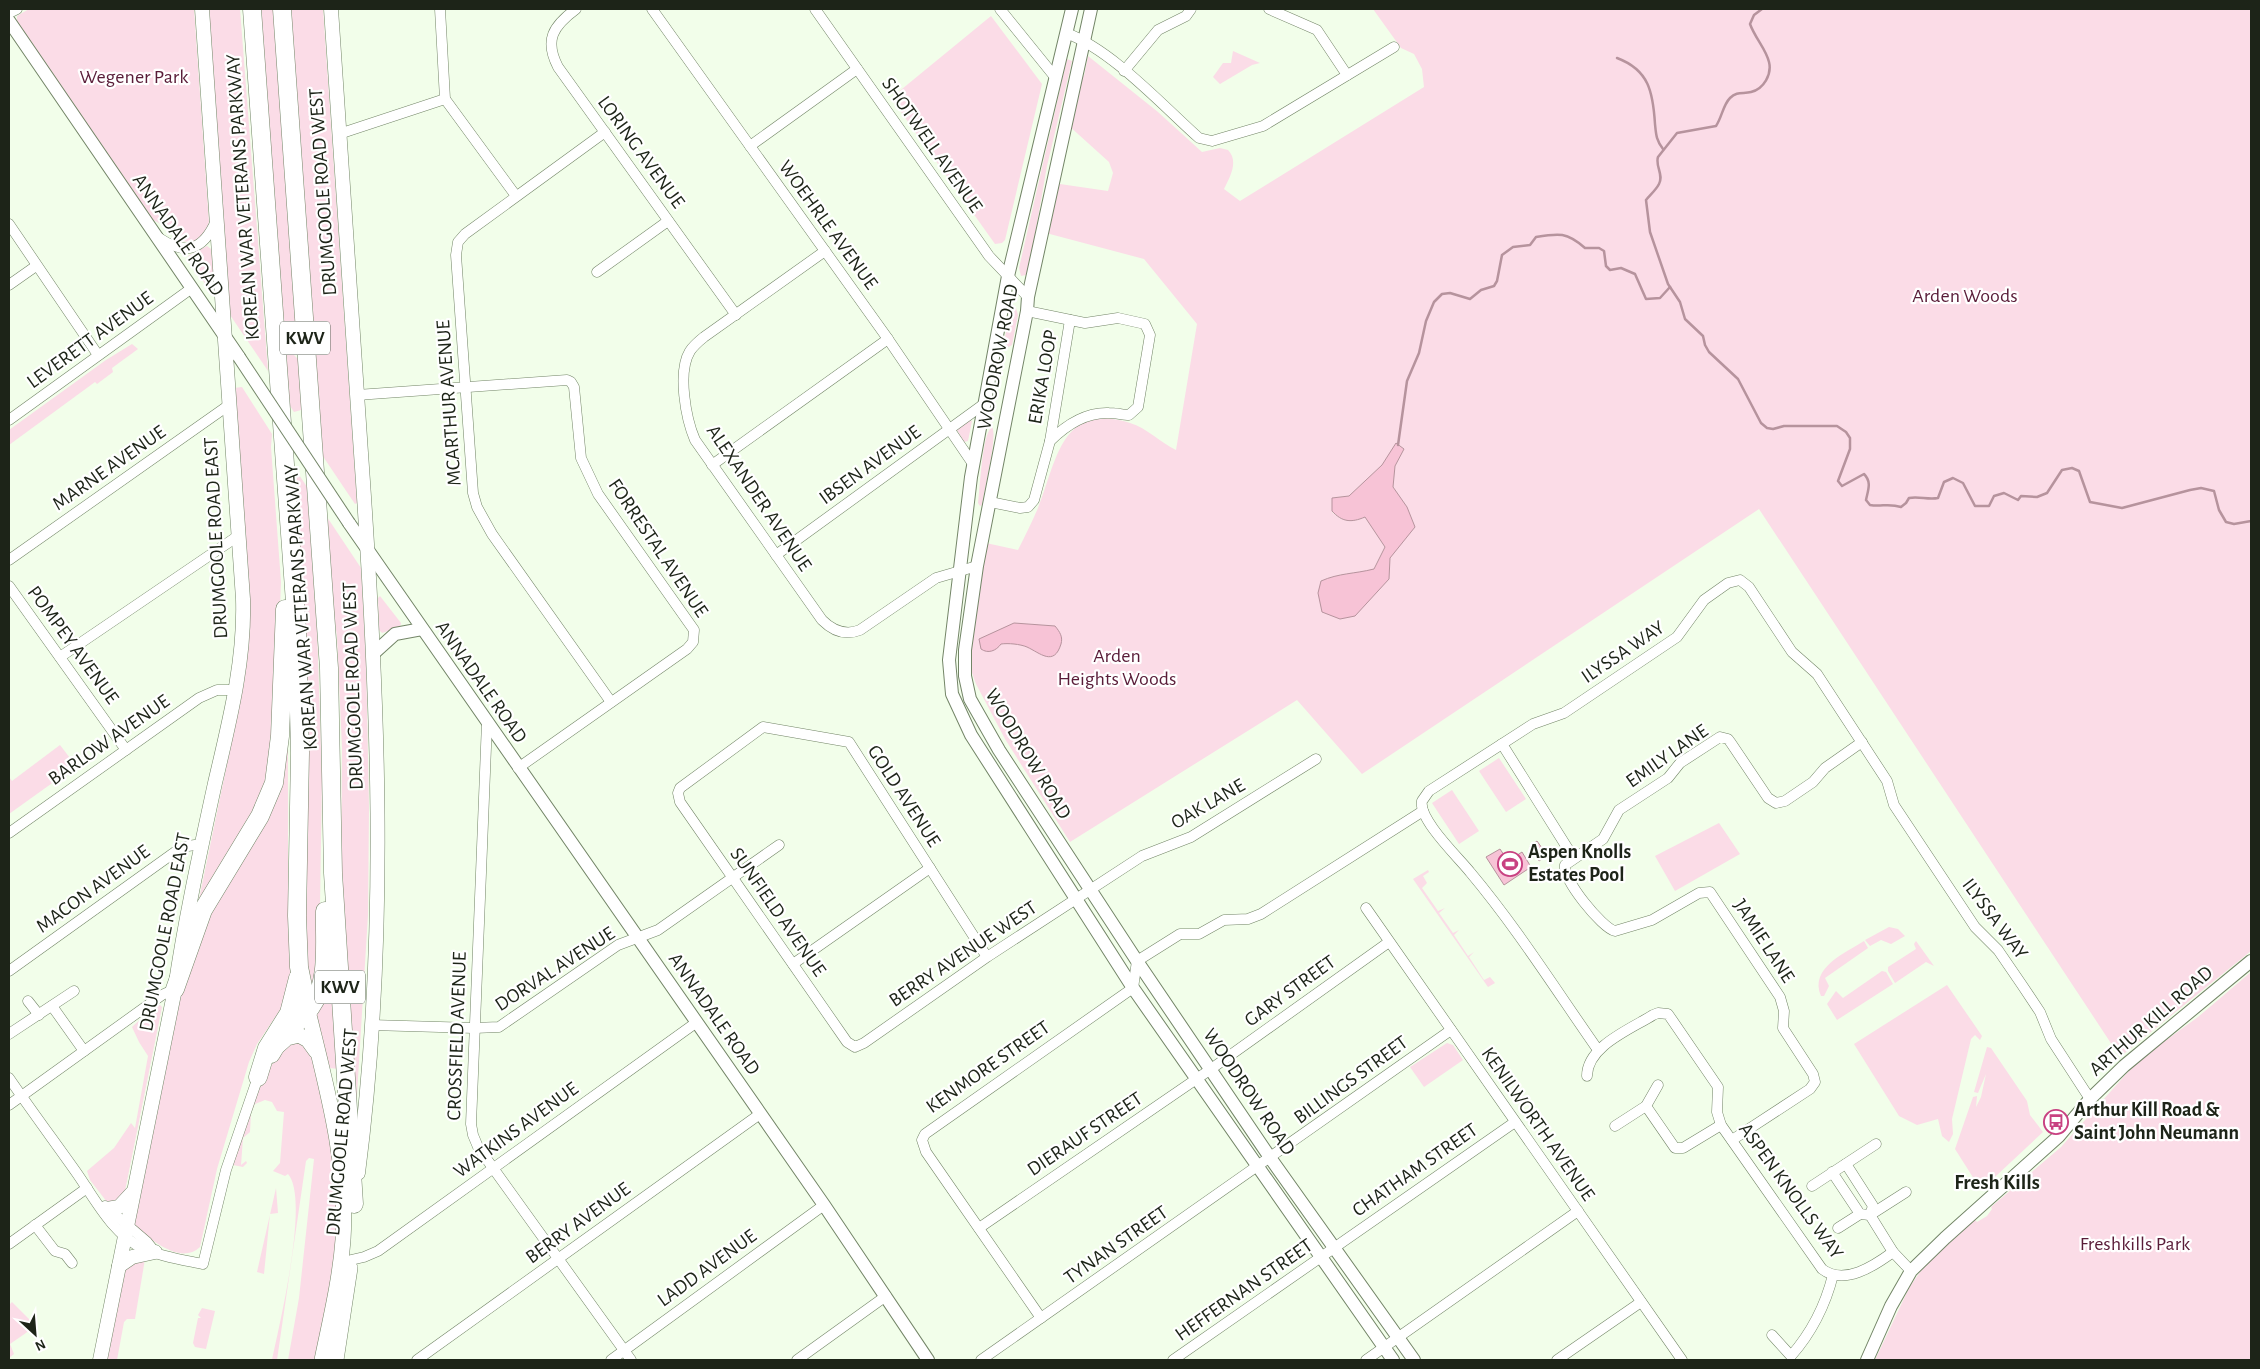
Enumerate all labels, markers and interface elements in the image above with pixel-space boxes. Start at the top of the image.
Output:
street label: KOREAN WAR VETERANS PARKWAY [223,53,263,341]
park label: Wegener Park [80,67,188,87]
street label: SHOTWELL AVENUE [878,74,986,216]
street label: DRUMGOOLE ROAD WEST [306,87,340,296]
street label: LORING AVENUE [594,92,688,212]
street label: WOEHRLE AVENUE [775,157,881,293]
street label: ANNADALE ROAD [129,170,227,300]
street label: WOODROW ROAD [974,282,1022,432]
park label: Arden Woods [1912,286,2018,306]
street label: LEVERETT AVENUE [23,288,157,392]
street label: MCARTHUR AVENUE [433,319,465,487]
road number: KWV [280,322,330,354]
street label: ERIKA LOOP [1025,328,1061,426]
street label: MARNE AVENUE [49,421,169,514]
street label: ALEXANDER AVENUE [703,421,815,575]
street label: IBSEN AVENUE [816,421,925,508]
street label: DRUMGOOLE ROAD EAST [201,437,231,639]
street label: KOREAN WAR VETERANS PARKWAY [281,463,321,751]
street label: FORRESTAL AVENUE [604,475,712,621]
street label: DRUMGOOLE ROAD WEST [339,581,367,790]
street label: POMPEY AVENUE [24,582,123,708]
street label: ANNADALE ROAD [432,617,530,747]
street label: ILYSSA WAY [1578,617,1669,687]
park label: Arden Heights Woods [1058,646,1176,689]
street label: WOODROW ROAD [981,685,1075,823]
street label: BARLOW AVENUE [45,691,173,789]
street label: EMILY LANE [1622,720,1712,791]
street label: GOLD AVENUE [864,741,944,851]
street label: OAK LANE [1168,775,1249,833]
street label: DRUMGOOLE ROAD EAST [136,831,194,1033]
street label: MACON AVENUE [33,841,154,937]
place label: Aspen Knolls Estates Pool [1528,842,1632,885]
street label: SUNFIELD AVENUE [726,844,830,980]
sports icon: Aspen Knolls Estates Pool [1497,851,1523,877]
street label: ILYSSA WAY [1958,875,2032,964]
street label: JAMIE LANE [1730,896,1798,987]
street label: BERRY AVENUE WEST [886,897,1041,1011]
street label: DORVAL AVENUE [492,923,619,1015]
street label: ANNADALE ROAD [665,949,763,1079]
street label: CROSSFIELD AVENUE [444,951,470,1121]
street label: GARY STREET [1241,951,1339,1031]
street label: ARTHUR KILL ROAD [2085,962,2217,1080]
road number: KWV [315,970,365,1004]
street label: KENMORE STREET [923,1017,1054,1117]
street label: WOODROW ROAD [1199,1025,1299,1159]
street label: DRUMGOOLE ROAD WEST [323,1027,361,1237]
street label: BILLINGS STREET [1290,1032,1412,1128]
street label: KENILWORTH AVENUE [1478,1044,1599,1205]
street label: WATKINS AVENUE [450,1078,582,1182]
street label: DIERAUF STREET [1024,1088,1146,1180]
place label: Arthur Kill Road & Saint John Neumann [2074,1100,2239,1143]
bus stop icon: Arthur Kill Road & Saint John Neumann [2043,1109,2069,1135]
street label: CHATHAM STREET [1349,1119,1481,1221]
street label: ASPEN KNOLLS WAY [1735,1119,1847,1263]
district label: Fresh Kills [1954,1172,2040,1193]
street label: BERRY AVENUE [522,1178,634,1267]
street label: TYNAN STREET [1060,1202,1172,1288]
street label: LADD AVENUE [654,1225,760,1310]
park label: Freshkills Park [2080,1234,2190,1254]
street label: HEFFERNAN STREET [1172,1235,1317,1345]
north arrow [10,1309,60,1359]
text: N [33,1336,48,1353]

